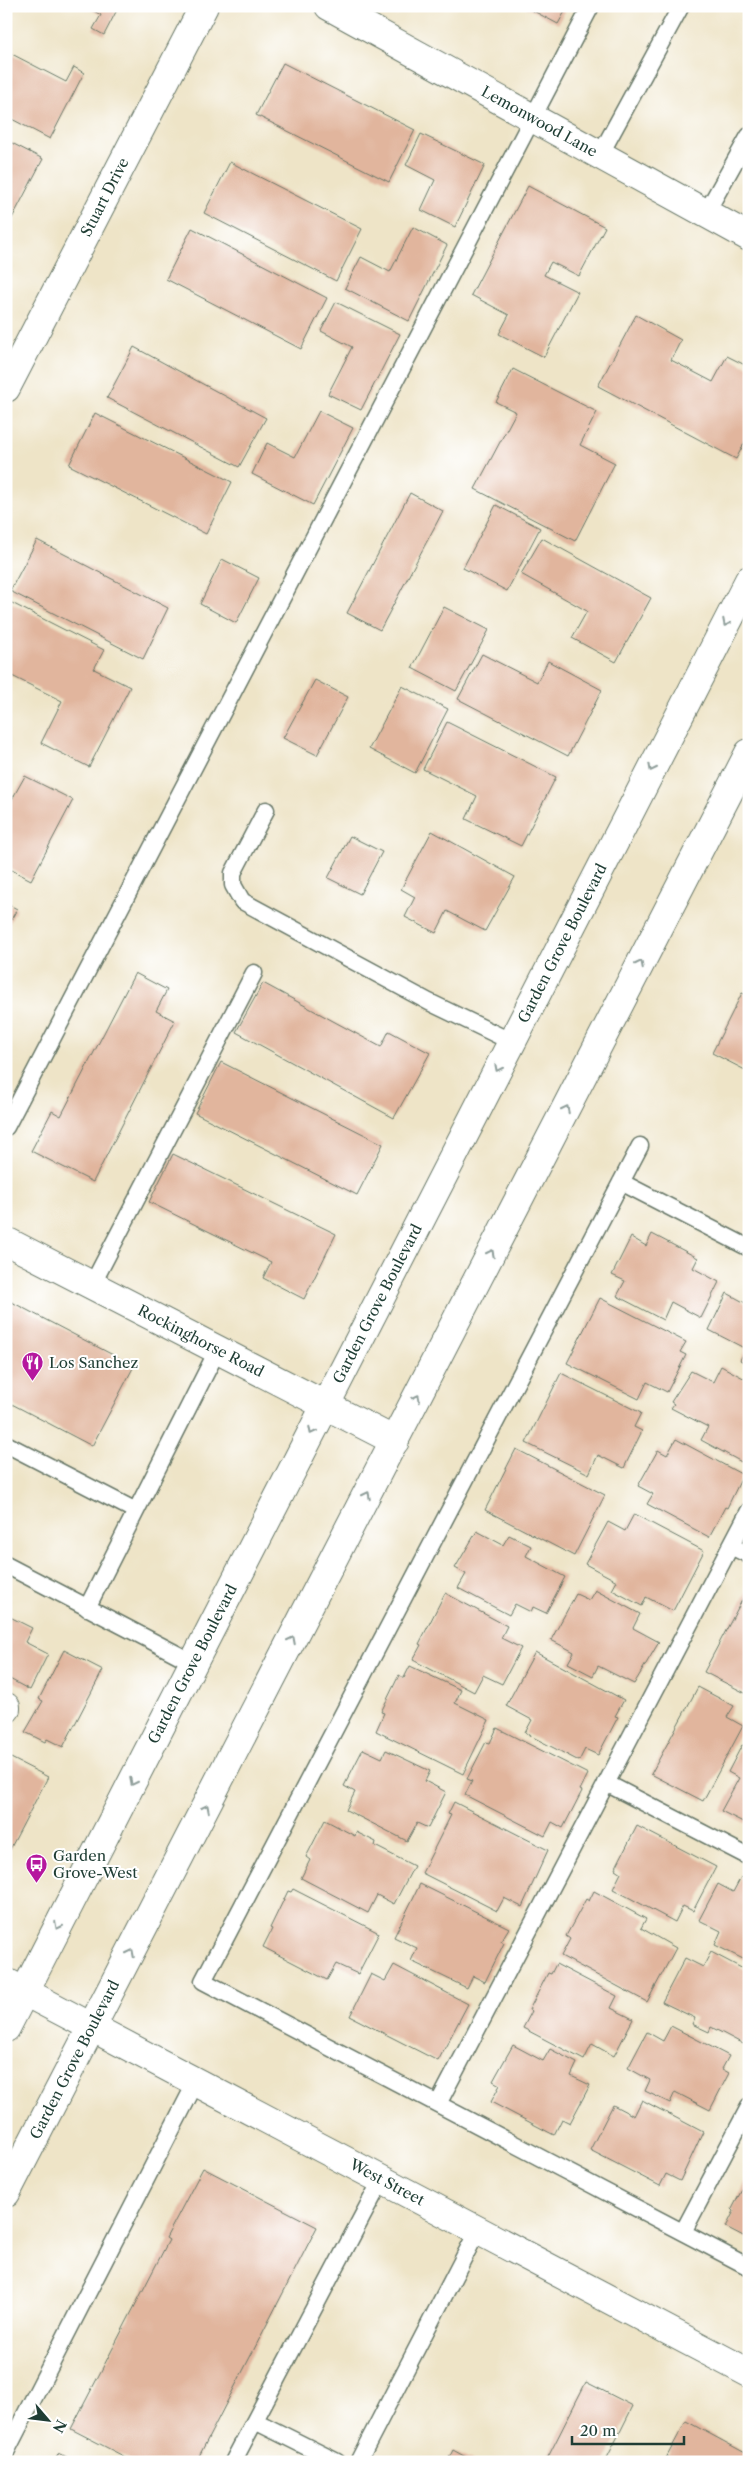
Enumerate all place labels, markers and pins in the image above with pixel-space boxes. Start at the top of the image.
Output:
restaurant icon: Los Sanchez [21,1351,45,1382]
place label: Los Sanchez [49,1353,138,1372]
place label: Garden Grove-West [53,1846,138,1882]
bus stop icon: Garden Grove-West [25,1853,49,1884]

